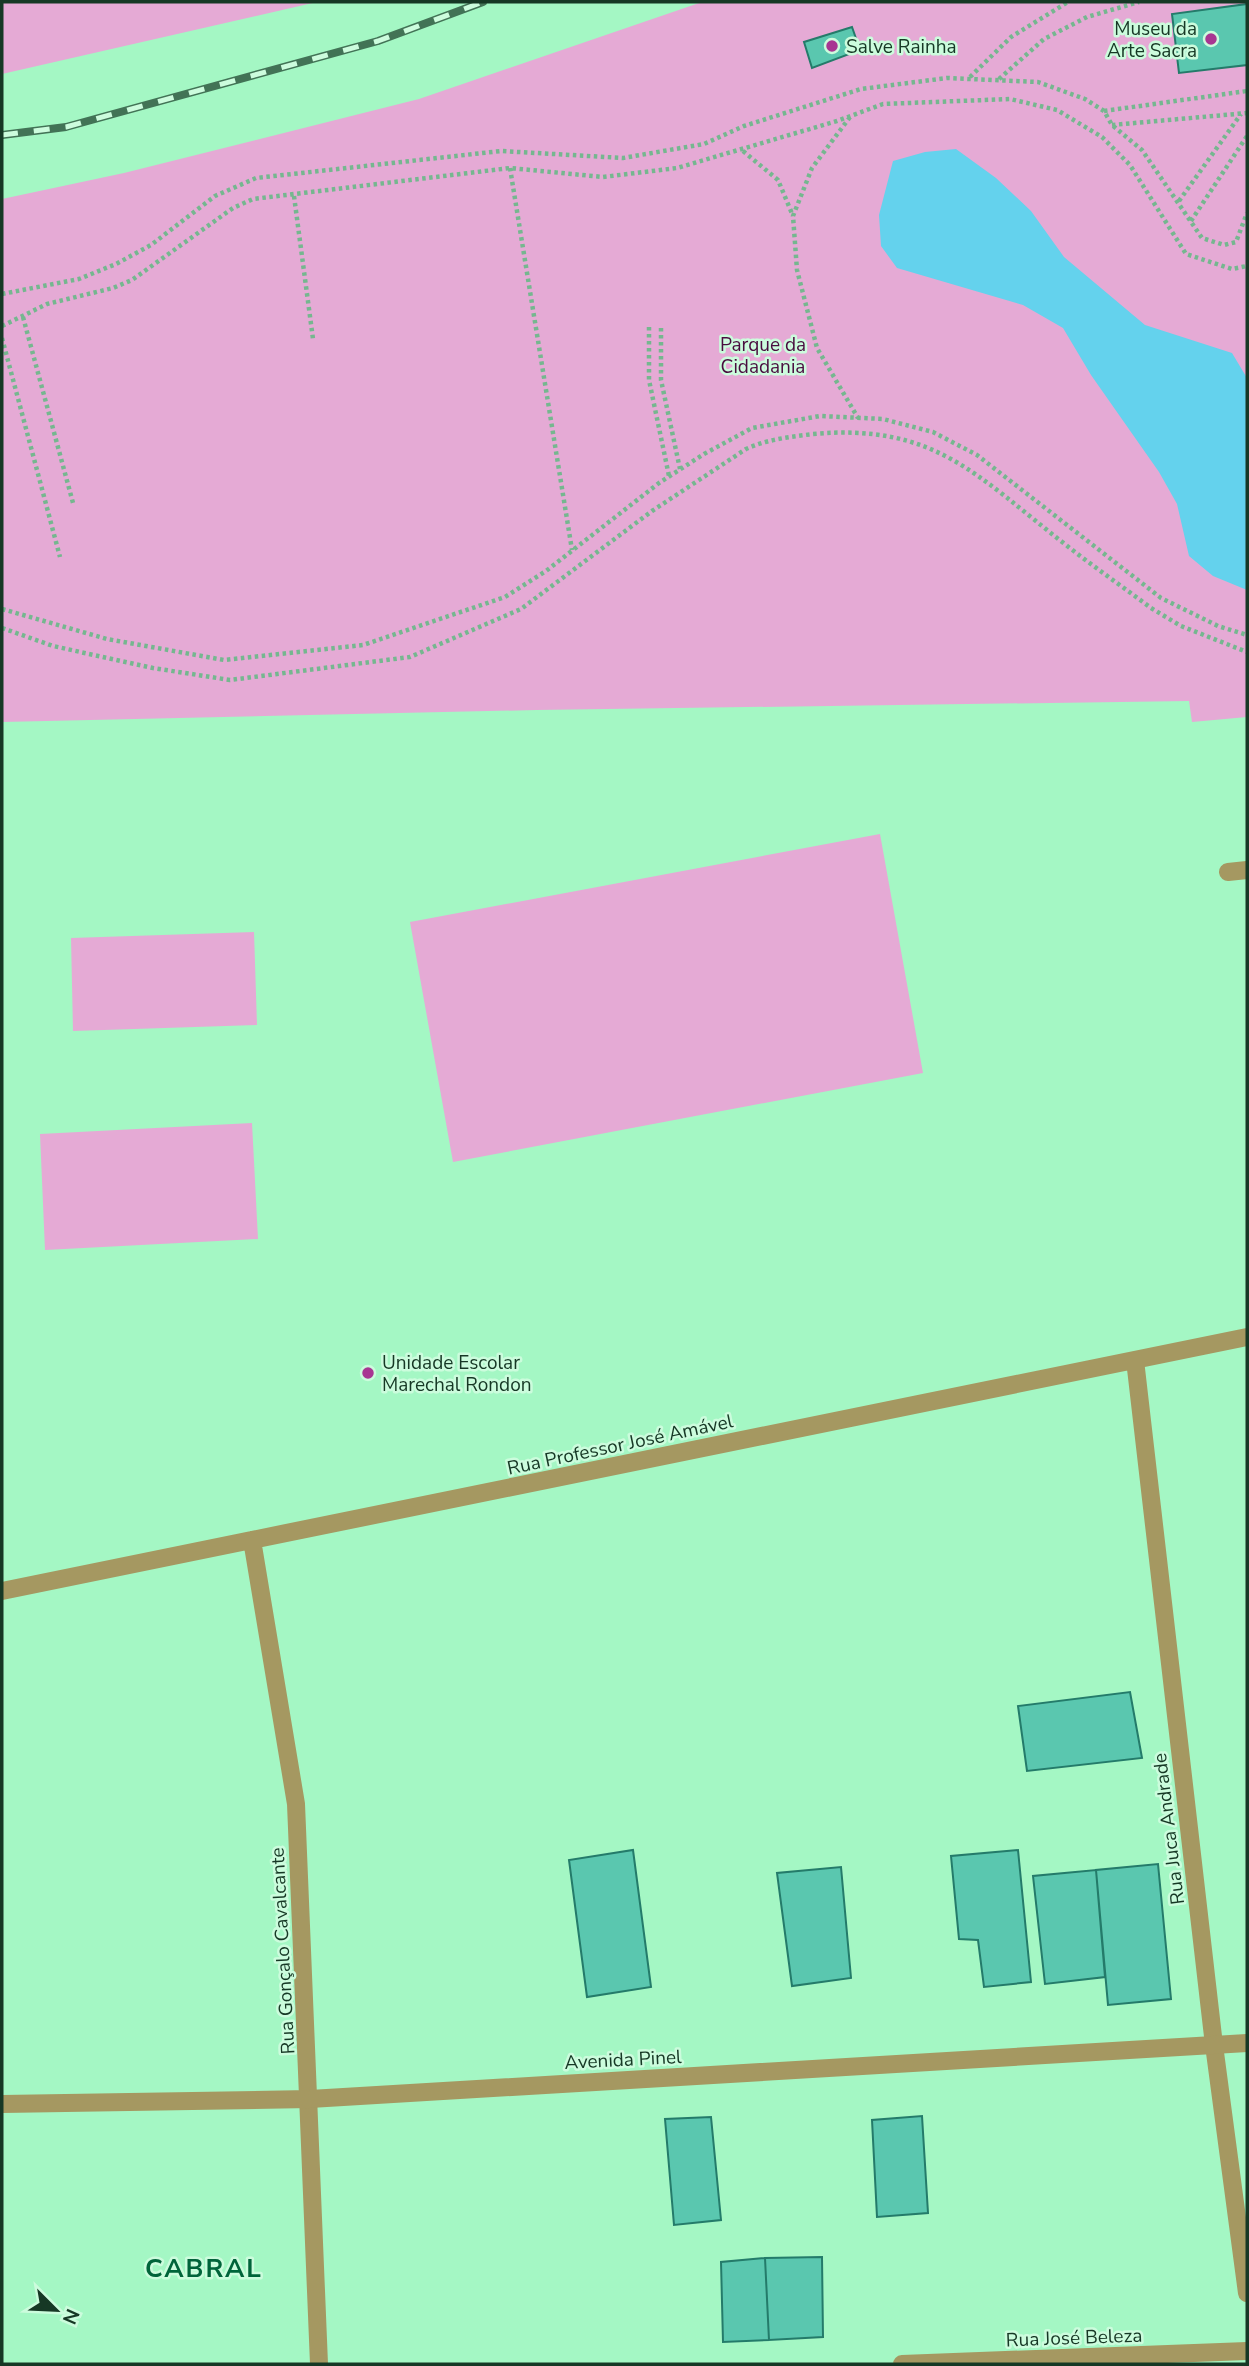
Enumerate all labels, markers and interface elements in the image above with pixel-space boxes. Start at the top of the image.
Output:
place label: Museu da Arte Sacra [1107,16,1197,64]
marker: Museu da Arte Sacra [1203,31,1219,47]
place label: Salve Rainha [846,34,957,60]
marker: Salve Rainha [824,38,840,54]
park label: Parque da Cidadania [720,332,806,380]
place label: Unidade Escolar Marechal Rondon [382,1350,532,1398]
marker: Unidade Escolar Marechal Rondon [360,1365,376,1381]
street label: Rua Professor José Amável [505,1408,736,1482]
street label: Rua Juca Andrade [1147,1752,1191,1906]
street label: Rua Gonçalo Cavalcante [265,1847,301,2055]
street label: Avenida Pinel [564,2044,683,2076]
district label: CABRAL [145,2251,263,2286]
north arrow [21,2275,91,2345]
text: N [56,2305,85,2328]
street label: Rua José Beleza [1005,2323,1143,2353]

